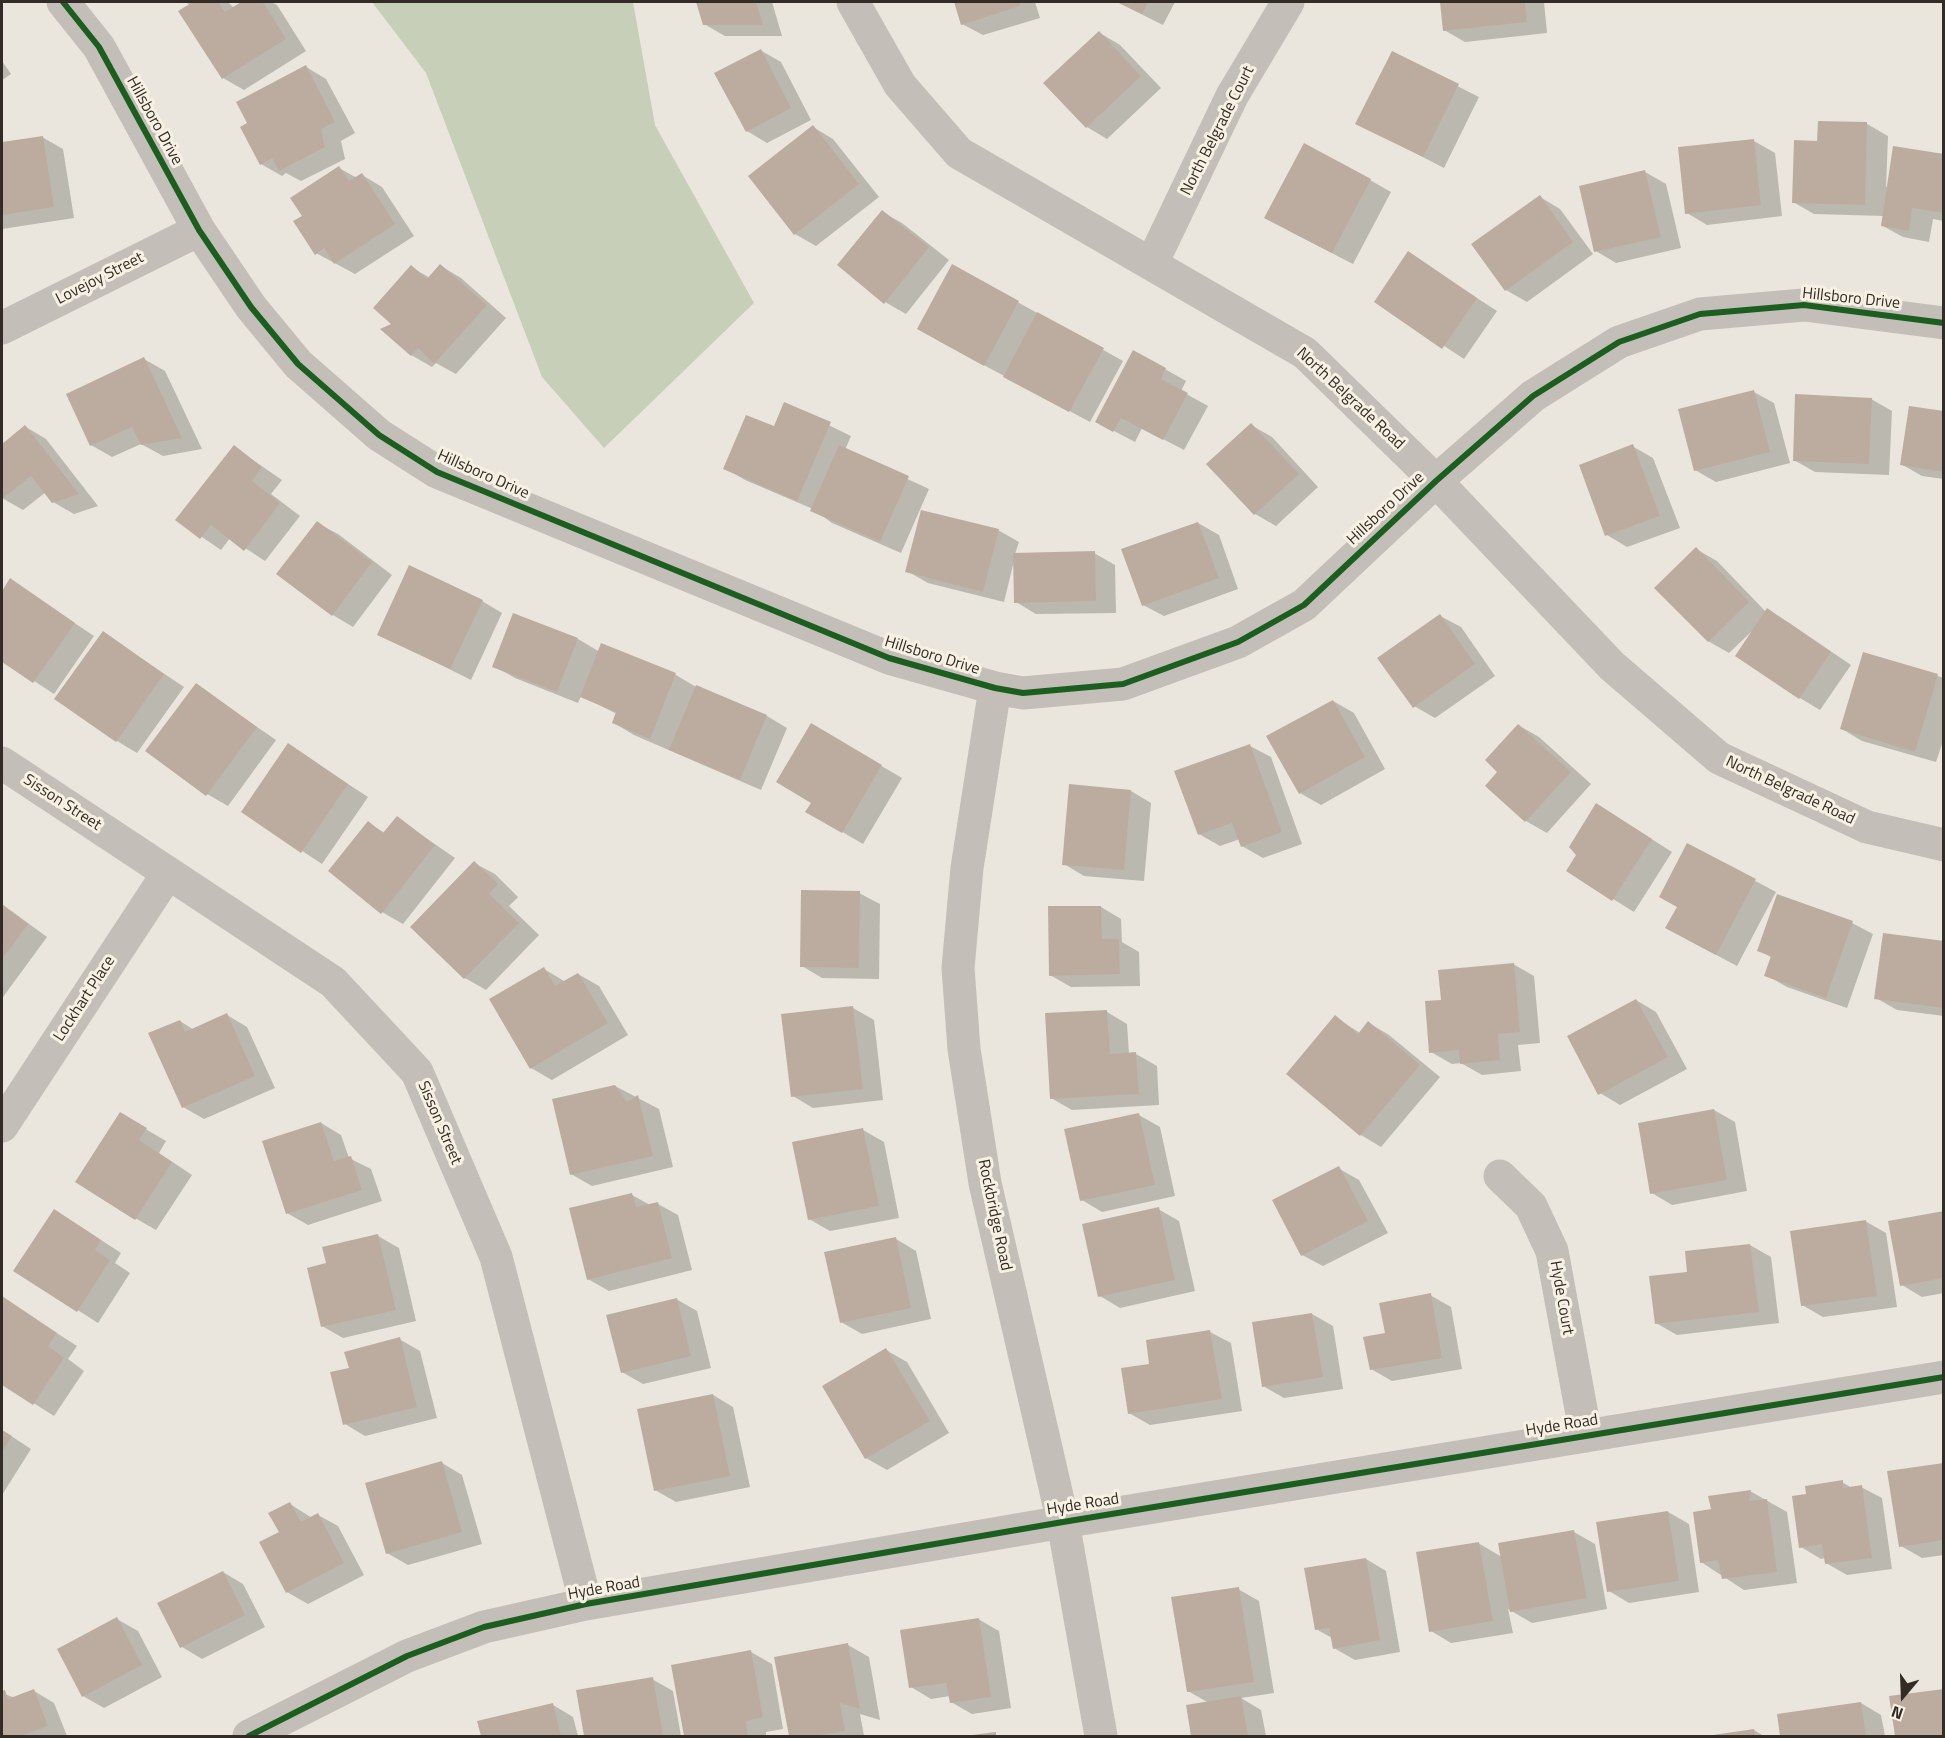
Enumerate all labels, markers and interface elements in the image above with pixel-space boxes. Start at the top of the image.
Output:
street label: North Belgrade Court [1177,63,1259,199]
street label: Hillsboro Drive [122,73,186,169]
street label: Lovejoy Street [53,249,147,309]
street label: Hillsboro Drive [1801,284,1901,314]
street label: North Belgrade Road [1292,344,1408,454]
street label: Hillsboro Drive [434,446,532,504]
street label: Hillsboro Drive [1343,468,1429,550]
street label: Hillsboro Drive [882,632,982,680]
street label: North Belgrade Road [1722,753,1858,829]
street label: Sisson Street [20,771,104,835]
street label: Lockhart Place [50,953,120,1045]
street label: Sisson Street [413,1078,465,1168]
street label: Rockbridge Road [973,1158,1015,1272]
street label: Hyde Court [1545,1259,1577,1337]
street label: Hyde Road [1524,1411,1600,1441]
street label: Hyde Road [1045,1490,1121,1520]
street label: Hyde Road [566,1573,642,1605]
north arrow [1873,1666,1933,1726]
text: N [1888,1700,1906,1726]

